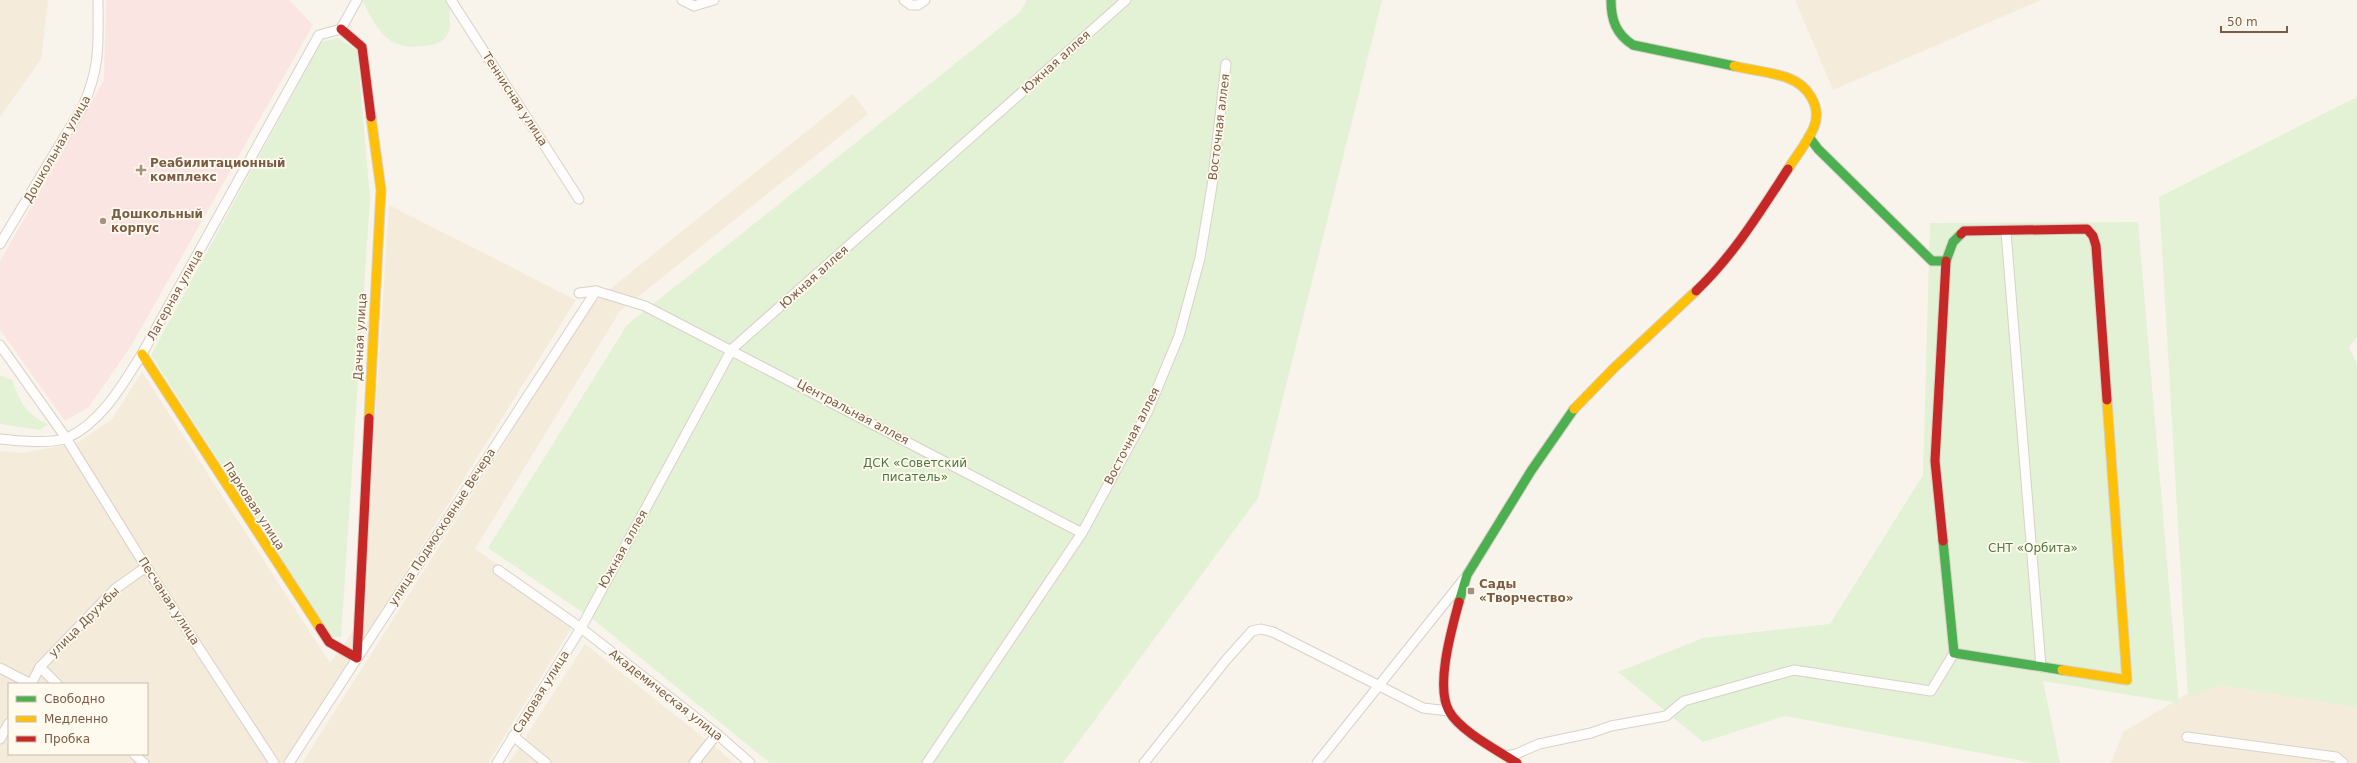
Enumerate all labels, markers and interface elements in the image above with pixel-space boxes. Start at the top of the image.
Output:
scale bar [2221,8,2287,34]
text: 50 m [2227,15,2258,29]
street label: Южная аллея [1019,28,1093,96]
street label: Теннисная улица [479,49,551,149]
street label: Восточная аллея [1206,73,1232,181]
street label: Дошкольная улица [21,93,93,205]
place label: Реабилитационный комплекс [150,156,285,184]
marker: Реабилитационный комплекс [135,164,147,176]
place label: Дошкольный корпус [111,207,203,235]
marker: Дошкольный корпус [98,216,108,226]
street label: Южная аллея [777,243,851,311]
street label: Лагерная улица [144,247,206,343]
street label: Дачная улица [351,293,369,381]
street label: Центральная аллея [795,377,911,447]
street label: Восточная аллея [1101,385,1163,487]
street label: улица Подмосковные Вечера [386,446,498,608]
park label: ДСК «Советский писатель» [863,456,967,484]
street label: Парковая улица [220,459,288,553]
street label: Южная аллея [596,507,650,591]
park label: СНТ «Орбита» [1988,541,2078,555]
street label: Песчаная улица [135,555,203,647]
place label: Сады «Творчество» [1479,577,1573,605]
street label: улица Дружбы [46,584,122,660]
marker: Сады «Творчество» [1466,586,1476,596]
street label: Академическая улица [606,646,726,744]
street label: Садовая улица [510,648,572,736]
legend [8,683,148,755]
text: Свободно [44,692,105,706]
text: Медленно [44,712,108,726]
text: Пробка [44,732,90,746]

